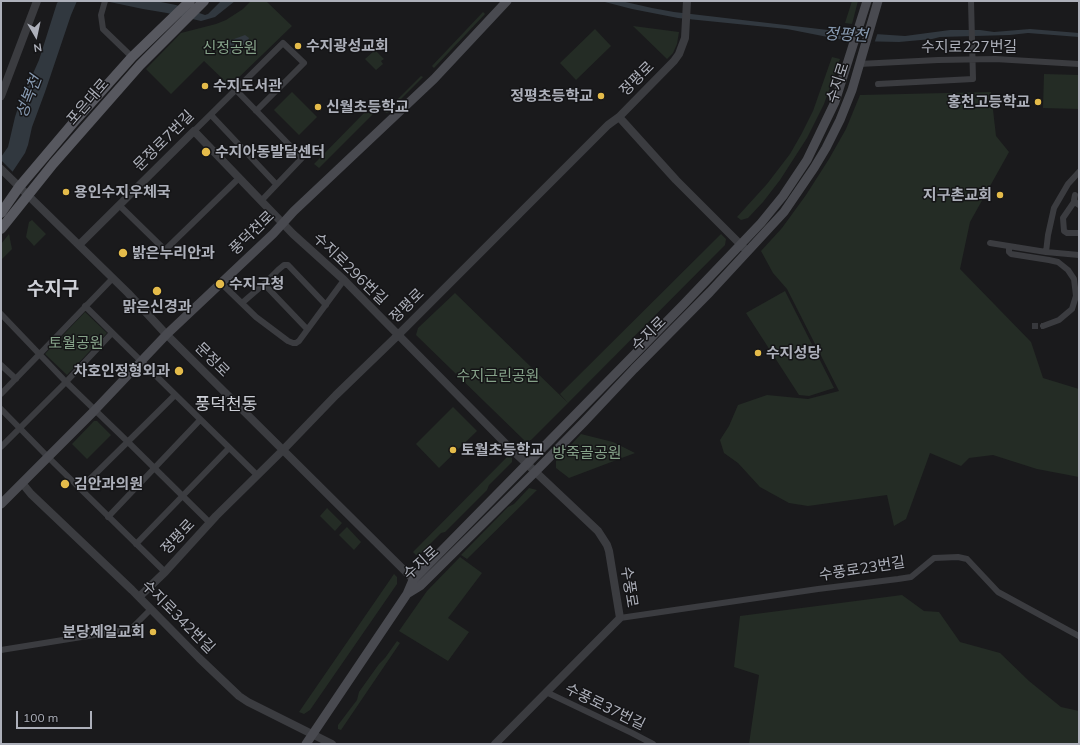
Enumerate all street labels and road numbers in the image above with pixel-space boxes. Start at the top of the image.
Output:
street label: 수지로227번길 [921,38,1017,56]
street label: 정평로 [616,58,658,100]
street label: 수지로 [823,61,853,105]
street label: 포은대로 [63,75,113,129]
street label: 문정로7번길 [130,107,198,175]
street label: 풍덕천로 [226,207,278,259]
street label: 수지로296번길 [309,229,391,309]
street label: 정평로 [386,285,428,327]
street label: 수지로 [628,313,670,355]
street label: 문정로 [191,339,233,381]
street label: 정평로 [157,516,199,558]
street label: 수지로 [400,542,442,584]
street label: 수풍로23번길 [818,553,906,585]
street label: 수풍로 [617,565,641,609]
street label: 수지로342번길 [138,577,218,657]
street label: 수풍로37번길 [562,680,648,734]

